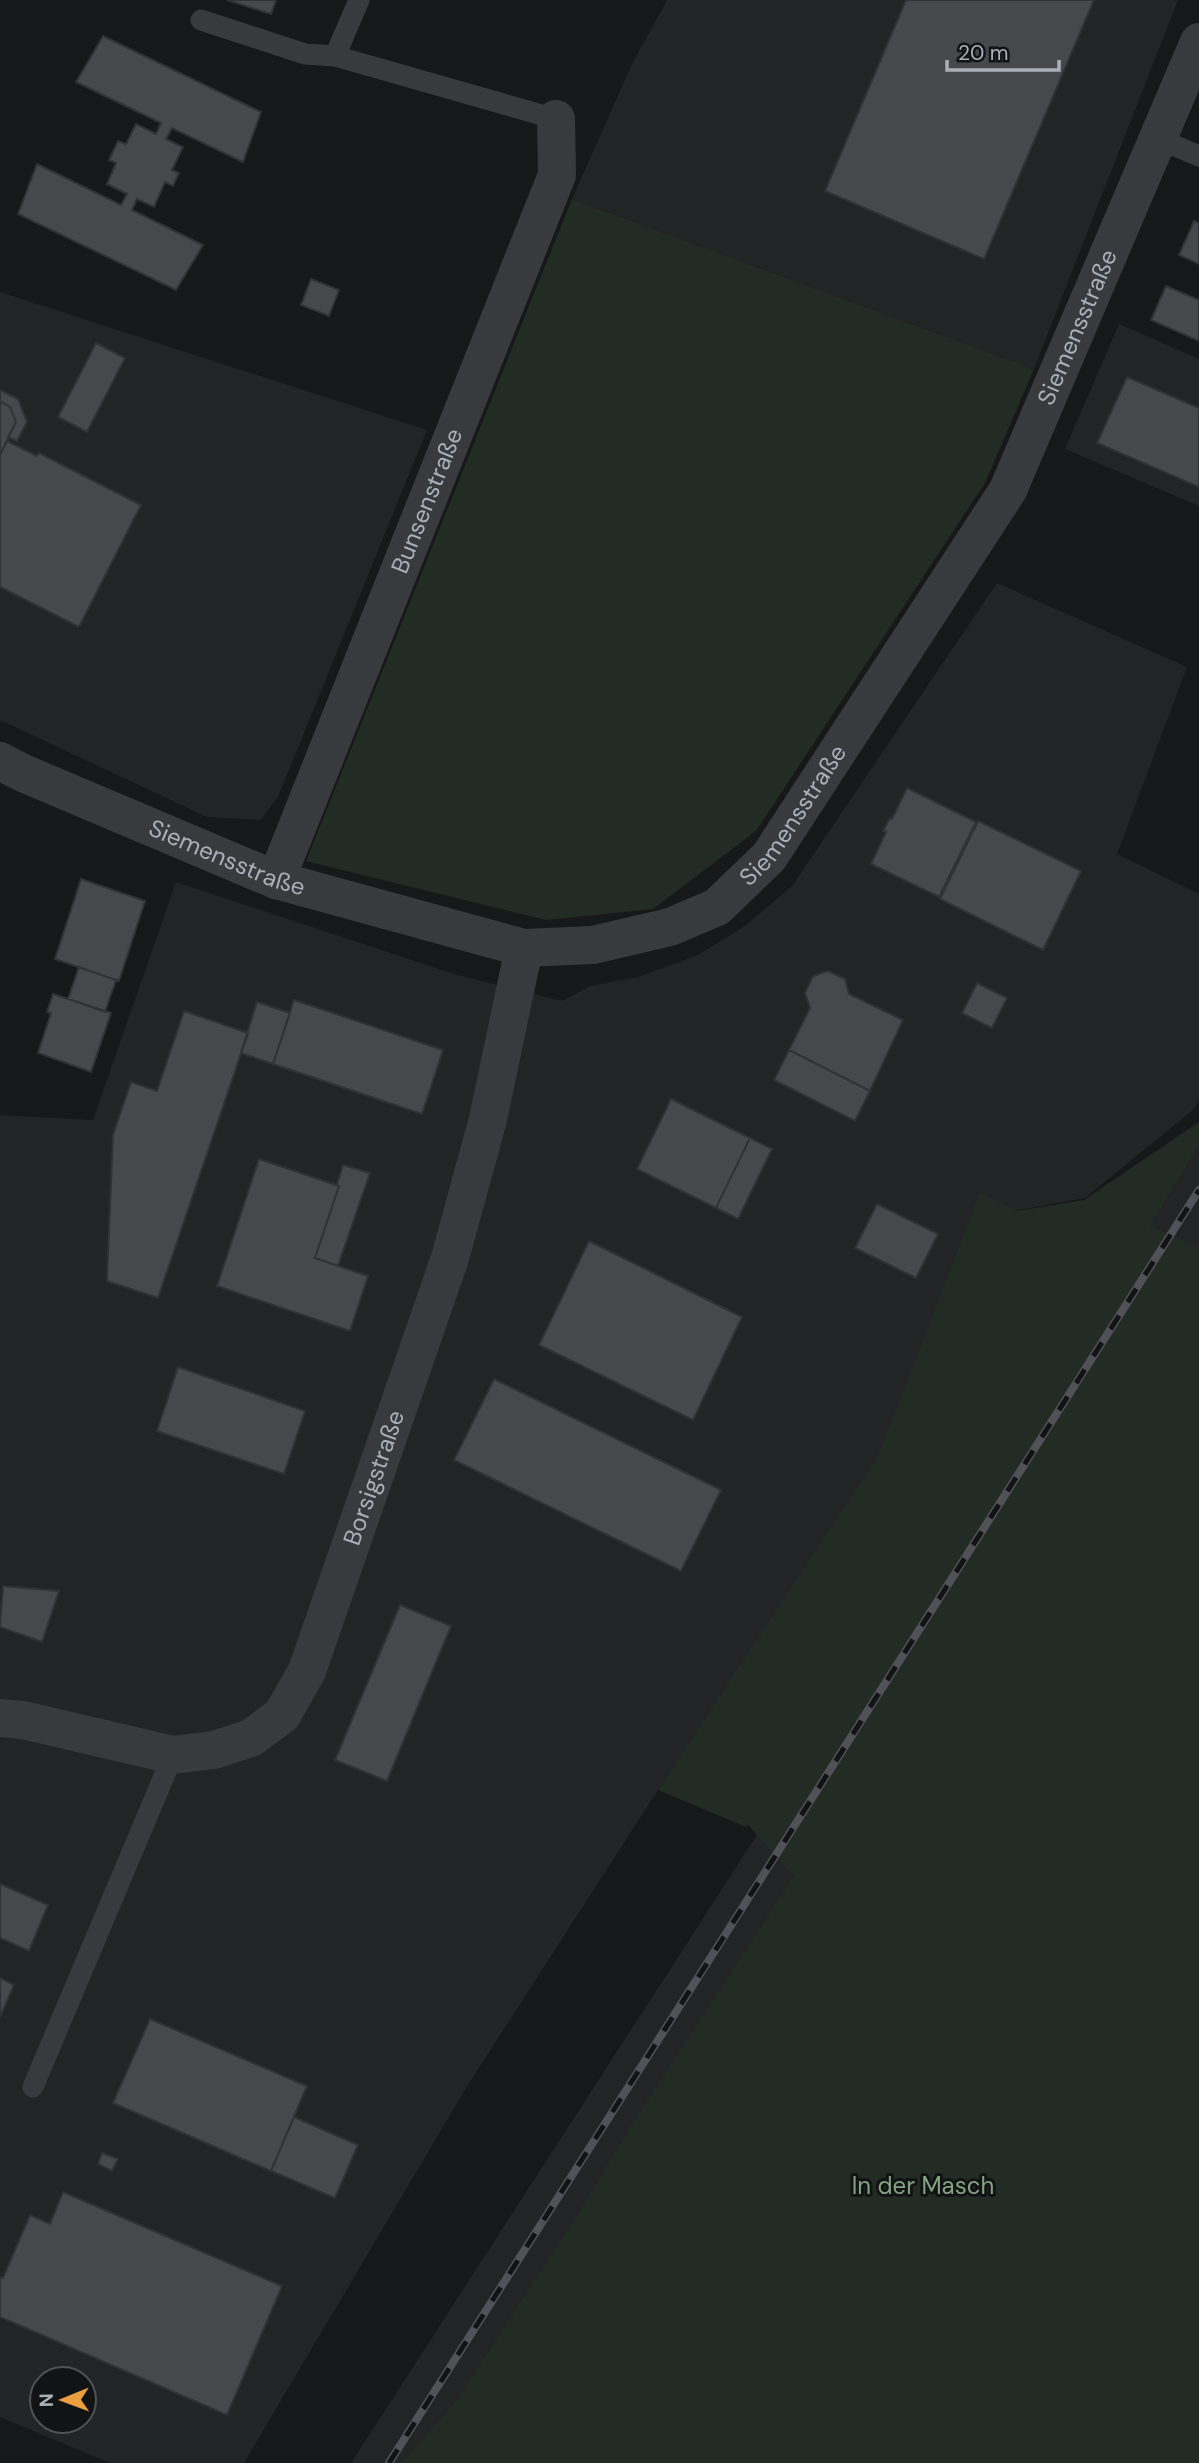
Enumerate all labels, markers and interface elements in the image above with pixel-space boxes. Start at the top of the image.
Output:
scale bar [947,28,1059,72]
text: 20 m [958,39,1009,67]
street label: Siemensstraße [1030,245,1124,410]
street label: Bunsenstraße [384,424,469,578]
street label: Siemensstraße [732,739,853,892]
street label: Siemensstraße [144,812,309,902]
street label: Borsigstraße [336,1406,411,1549]
park label: In der Masch [852,2170,994,2201]
north arrow [28,2365,98,2435]
text: N [34,2393,59,2407]

